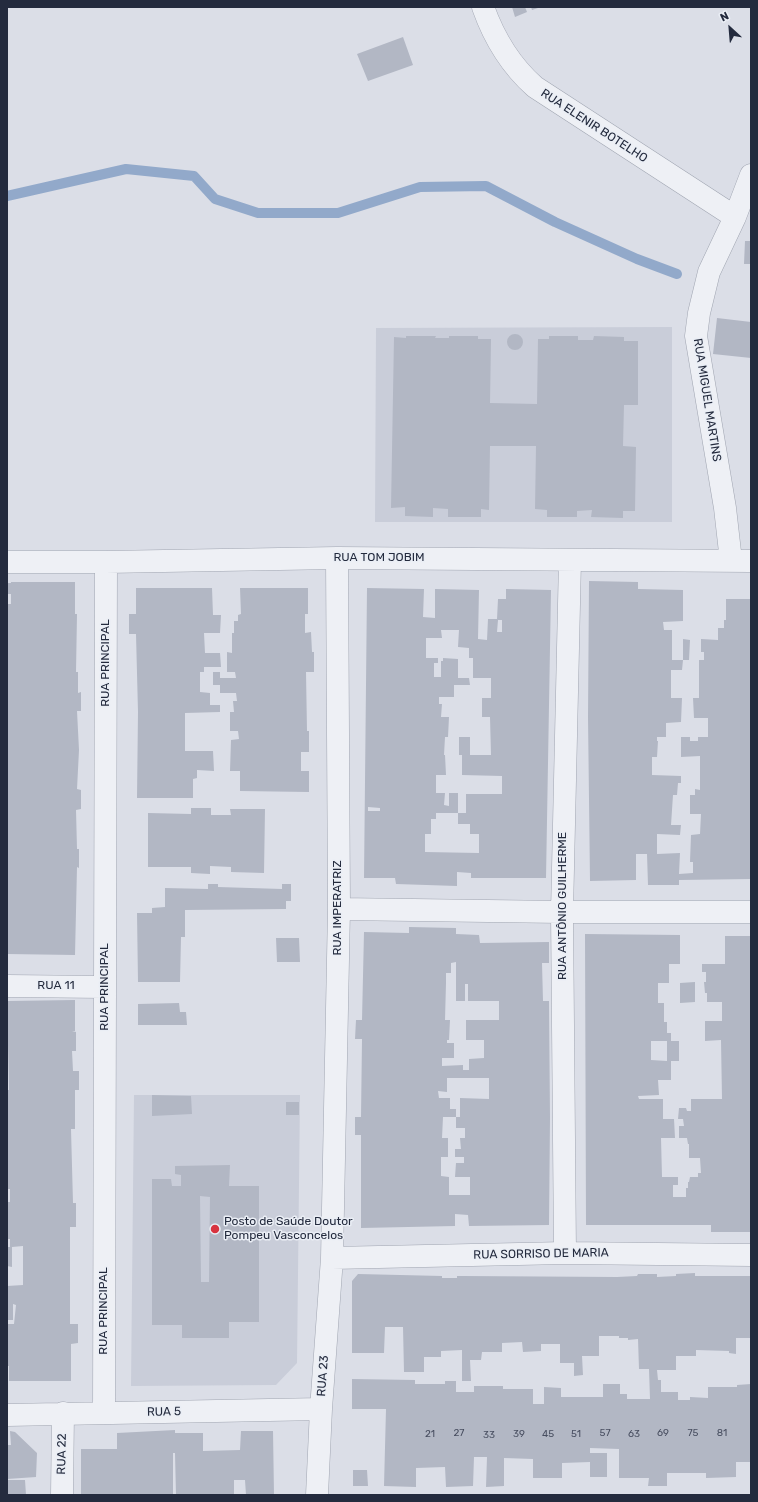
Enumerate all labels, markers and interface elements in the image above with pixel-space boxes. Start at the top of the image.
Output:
north arrow [710,8,750,48]
text: N [718,9,731,24]
street label: RUA ELENIR BOTELHO [538,86,650,166]
street label: RUA MIGUEL MARTINS [690,337,724,463]
street label: RUA TOM JOBIM [333,551,425,565]
street label: RUA PRINCIPAL [99,619,113,707]
street label: RUA ANTÔNIO GUILHERME [556,832,570,980]
street label: RUA IMPERATRIZ [331,860,345,956]
street label: RUA PRINCIPAL [98,943,112,1031]
street label: RUA 11 [37,979,75,993]
place label: Posto de Saúde Doutor Pompeu Vasconcelos [224,1215,353,1243]
marker: Posto de Saúde Doutor Pompeu Vasconcelos [209,1223,221,1235]
street label: RUA SORRISO DE MARIA [473,1246,609,1262]
street label: RUA PRINCIPAL [97,1267,111,1355]
street label: RUA 23 [314,1355,332,1397]
street label: RUA 5 [147,1405,181,1419]
house number: 27 [454,1427,464,1439]
house number: 57 [599,1427,611,1439]
house number: 69 [657,1427,669,1439]
house number: 75 [687,1427,699,1439]
house number: 81 [717,1427,727,1439]
house number: 21 [425,1428,435,1440]
house number: 39 [513,1428,525,1440]
house number: 45 [542,1428,554,1440]
house number: 51 [571,1428,581,1440]
house number: 63 [628,1428,640,1440]
house number: 33 [483,1429,495,1441]
street label: RUA 22 [54,1433,70,1475]

